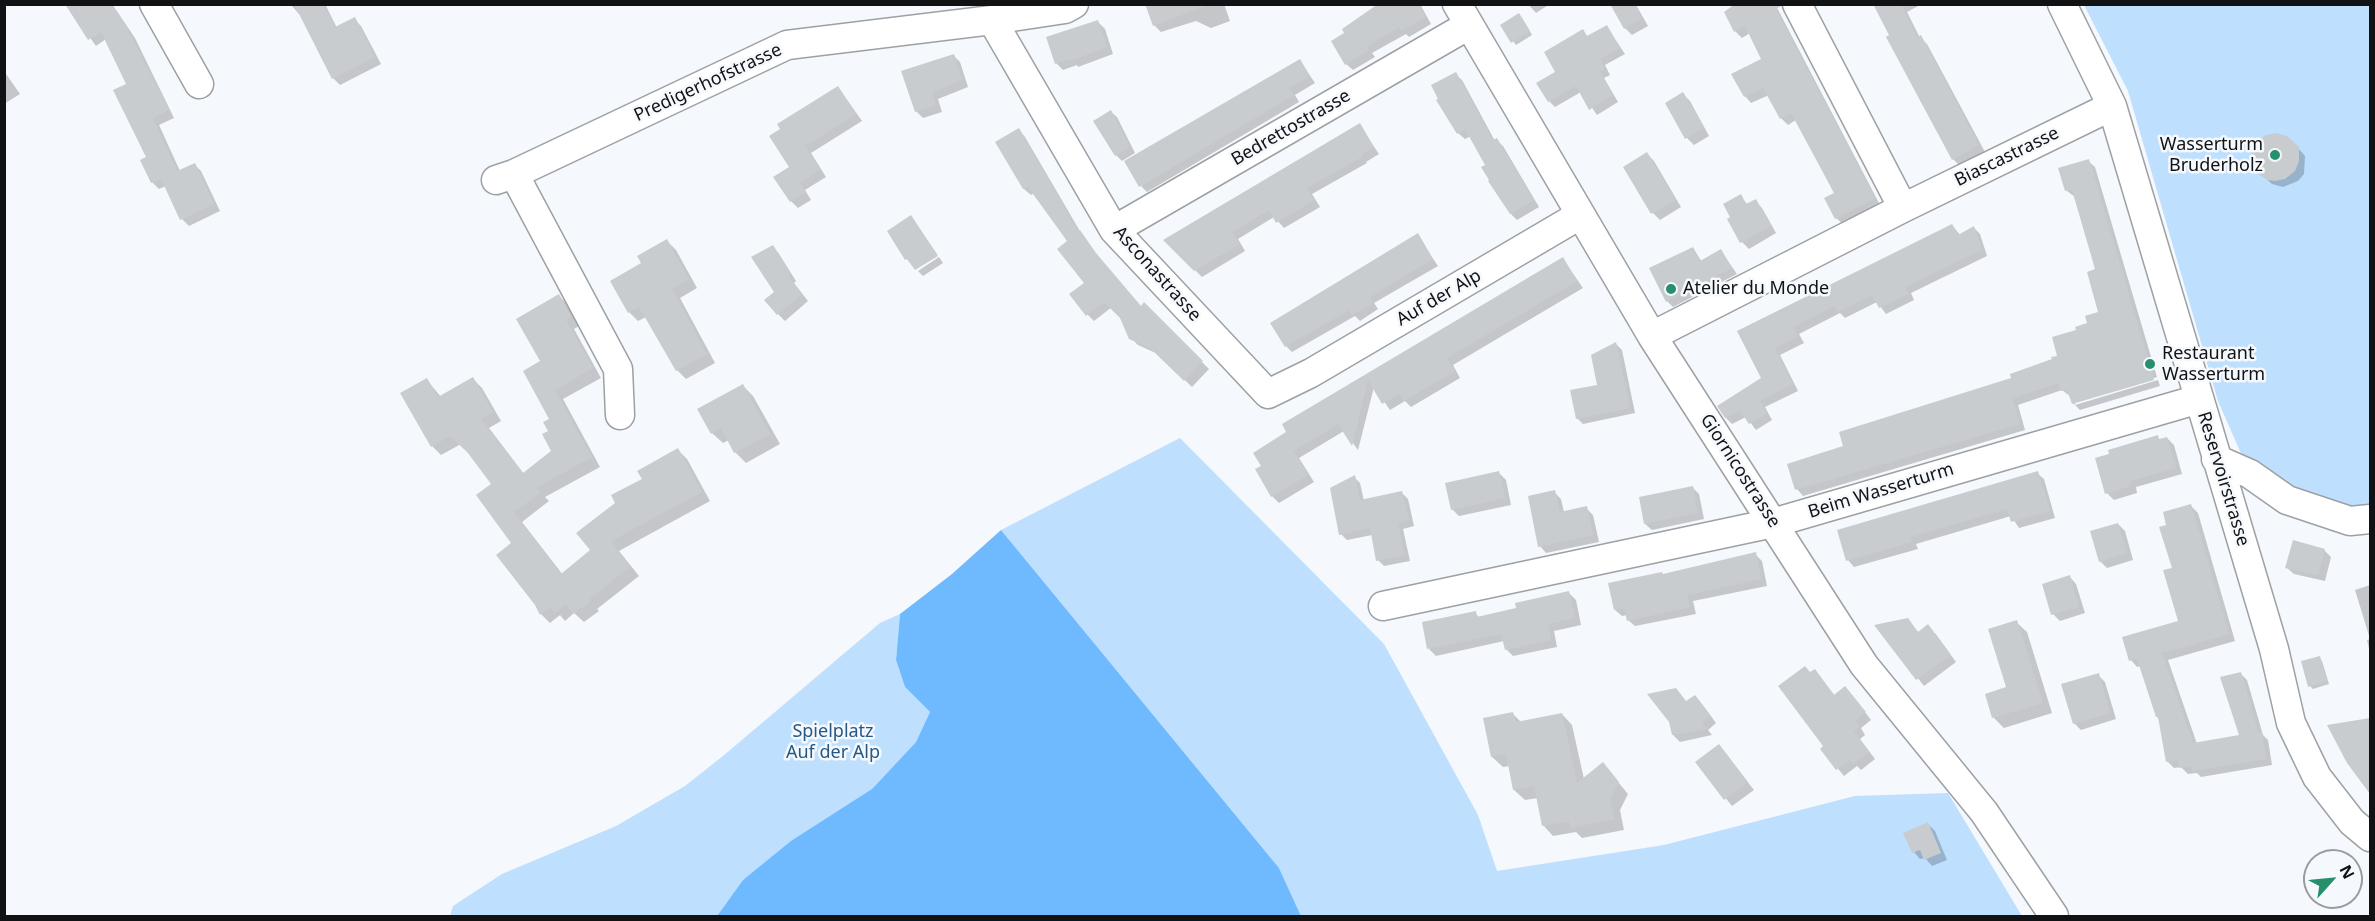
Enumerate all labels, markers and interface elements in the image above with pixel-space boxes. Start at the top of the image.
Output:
street label: Predigerhofstrasse [631,39,785,127]
street label: Bedrettostrasse [1228,85,1354,171]
street label: Biascastrasse [1951,122,2063,192]
place label: Wasserturm Bruderholz [2160,134,2263,176]
marker: Wasserturm Bruderholz [2268,148,2282,162]
street label: Asconastrasse [1109,222,1205,326]
street label: Auf der Alp [1393,265,1485,331]
place label: Atelier du Monde [1683,278,1829,300]
marker: Atelier du Monde [1664,282,1678,296]
place label: Restaurant Wasserturm [2162,343,2265,386]
marker: Restaurant Wasserturm [2143,357,2157,371]
street label: Reservoirstrasse [2192,409,2254,549]
street label: Giornicostrasse [1695,410,1785,532]
street label: Beim Wasserturm [1806,459,1956,523]
park label: Spielplatz Auf der Alp [786,721,880,764]
north arrow [2303,849,2363,909]
text: N [2334,861,2360,883]

